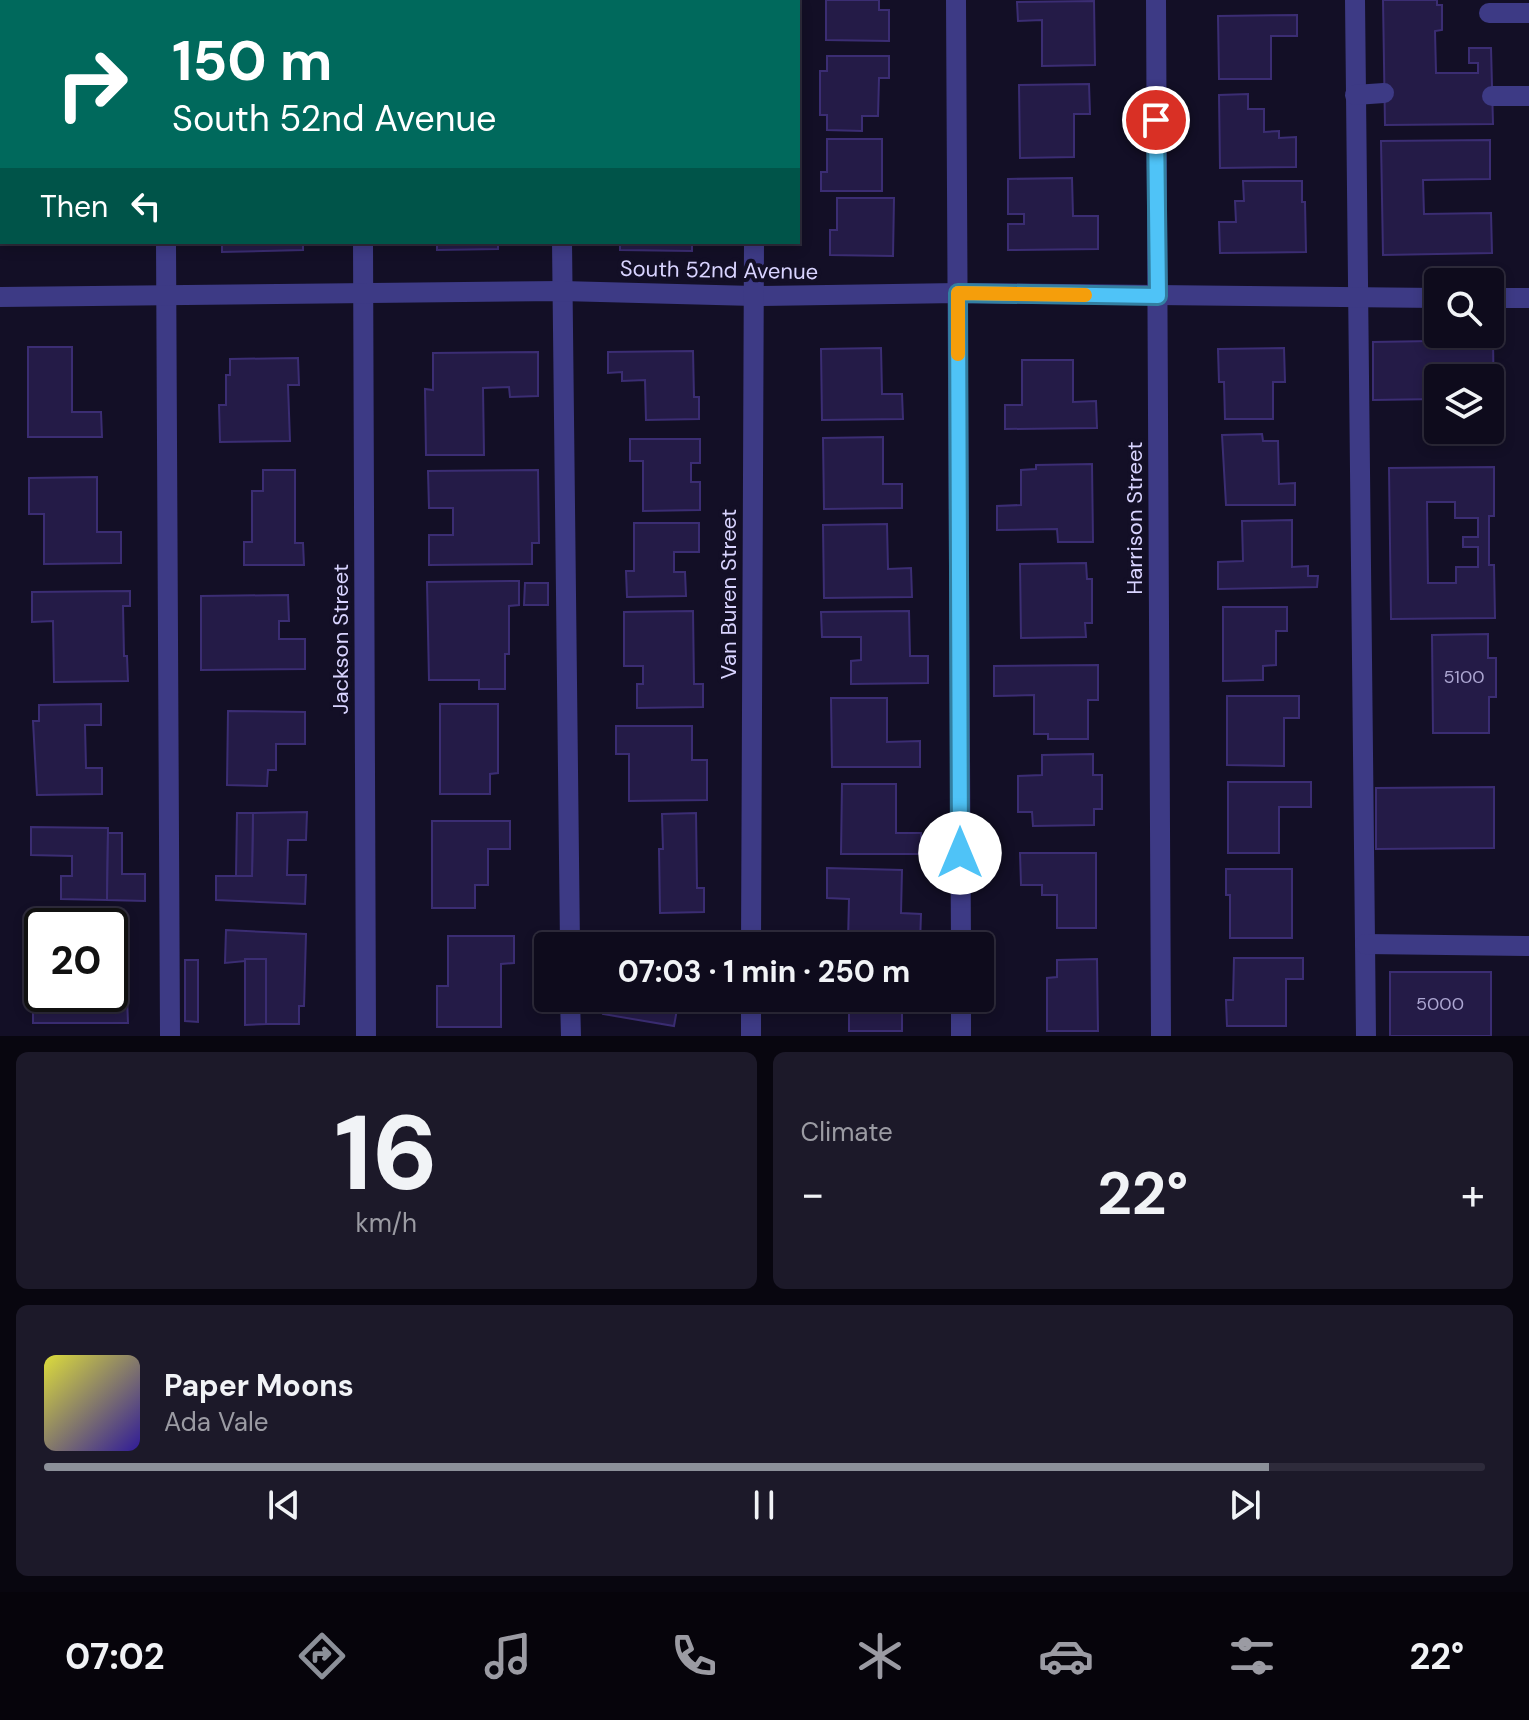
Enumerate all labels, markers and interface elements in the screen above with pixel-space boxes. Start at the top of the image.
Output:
text: 150 m [172,24,333,97]
icon: right [40,32,144,136]
pin [1122,86,1190,154]
text: South 52nd Avenue [172,95,496,142]
icon: arrive [1134,98,1178,142]
icon: left [124,184,168,228]
text: Then [40,187,108,226]
street label: South 52nd Avenue [620,254,818,286]
map controls [1424,268,1504,444]
button: search [1424,268,1504,348]
button: layers [1424,364,1504,444]
street label: Harrison Street [1120,441,1149,595]
street label: Van Buren Street [714,509,743,679]
street label: Jackson Street [326,564,355,714]
house number: 5100 [1443,665,1485,689]
position arrow [918,811,1002,895]
speed limit sign: 20 [24,908,128,1012]
text: 07:03 · 1 min · 250 m [618,952,910,991]
house number: 5000 [1416,992,1464,1016]
text: 16 [334,1086,438,1221]
text: Climate [801,1115,893,1149]
text: 22° [1097,1154,1188,1233]
text: − [801,1165,825,1223]
text: + [1461,1165,1485,1223]
text: km/h [356,1206,417,1240]
text: Paper Moons [164,1366,354,1405]
text: Ada Vale [164,1405,269,1439]
icon: previous [262,1483,306,1527]
icon: pause [742,1483,786,1527]
icon: next [1223,1483,1267,1527]
icon: directions [294,1628,350,1684]
icon: music [480,1628,536,1684]
icon: phone [666,1628,722,1684]
icon: climate [852,1628,908,1684]
icon: car [1038,1628,1094,1684]
icon: filters [1224,1628,1280,1684]
text: 07:02 [65,1633,165,1680]
text: 22° [1409,1633,1464,1680]

